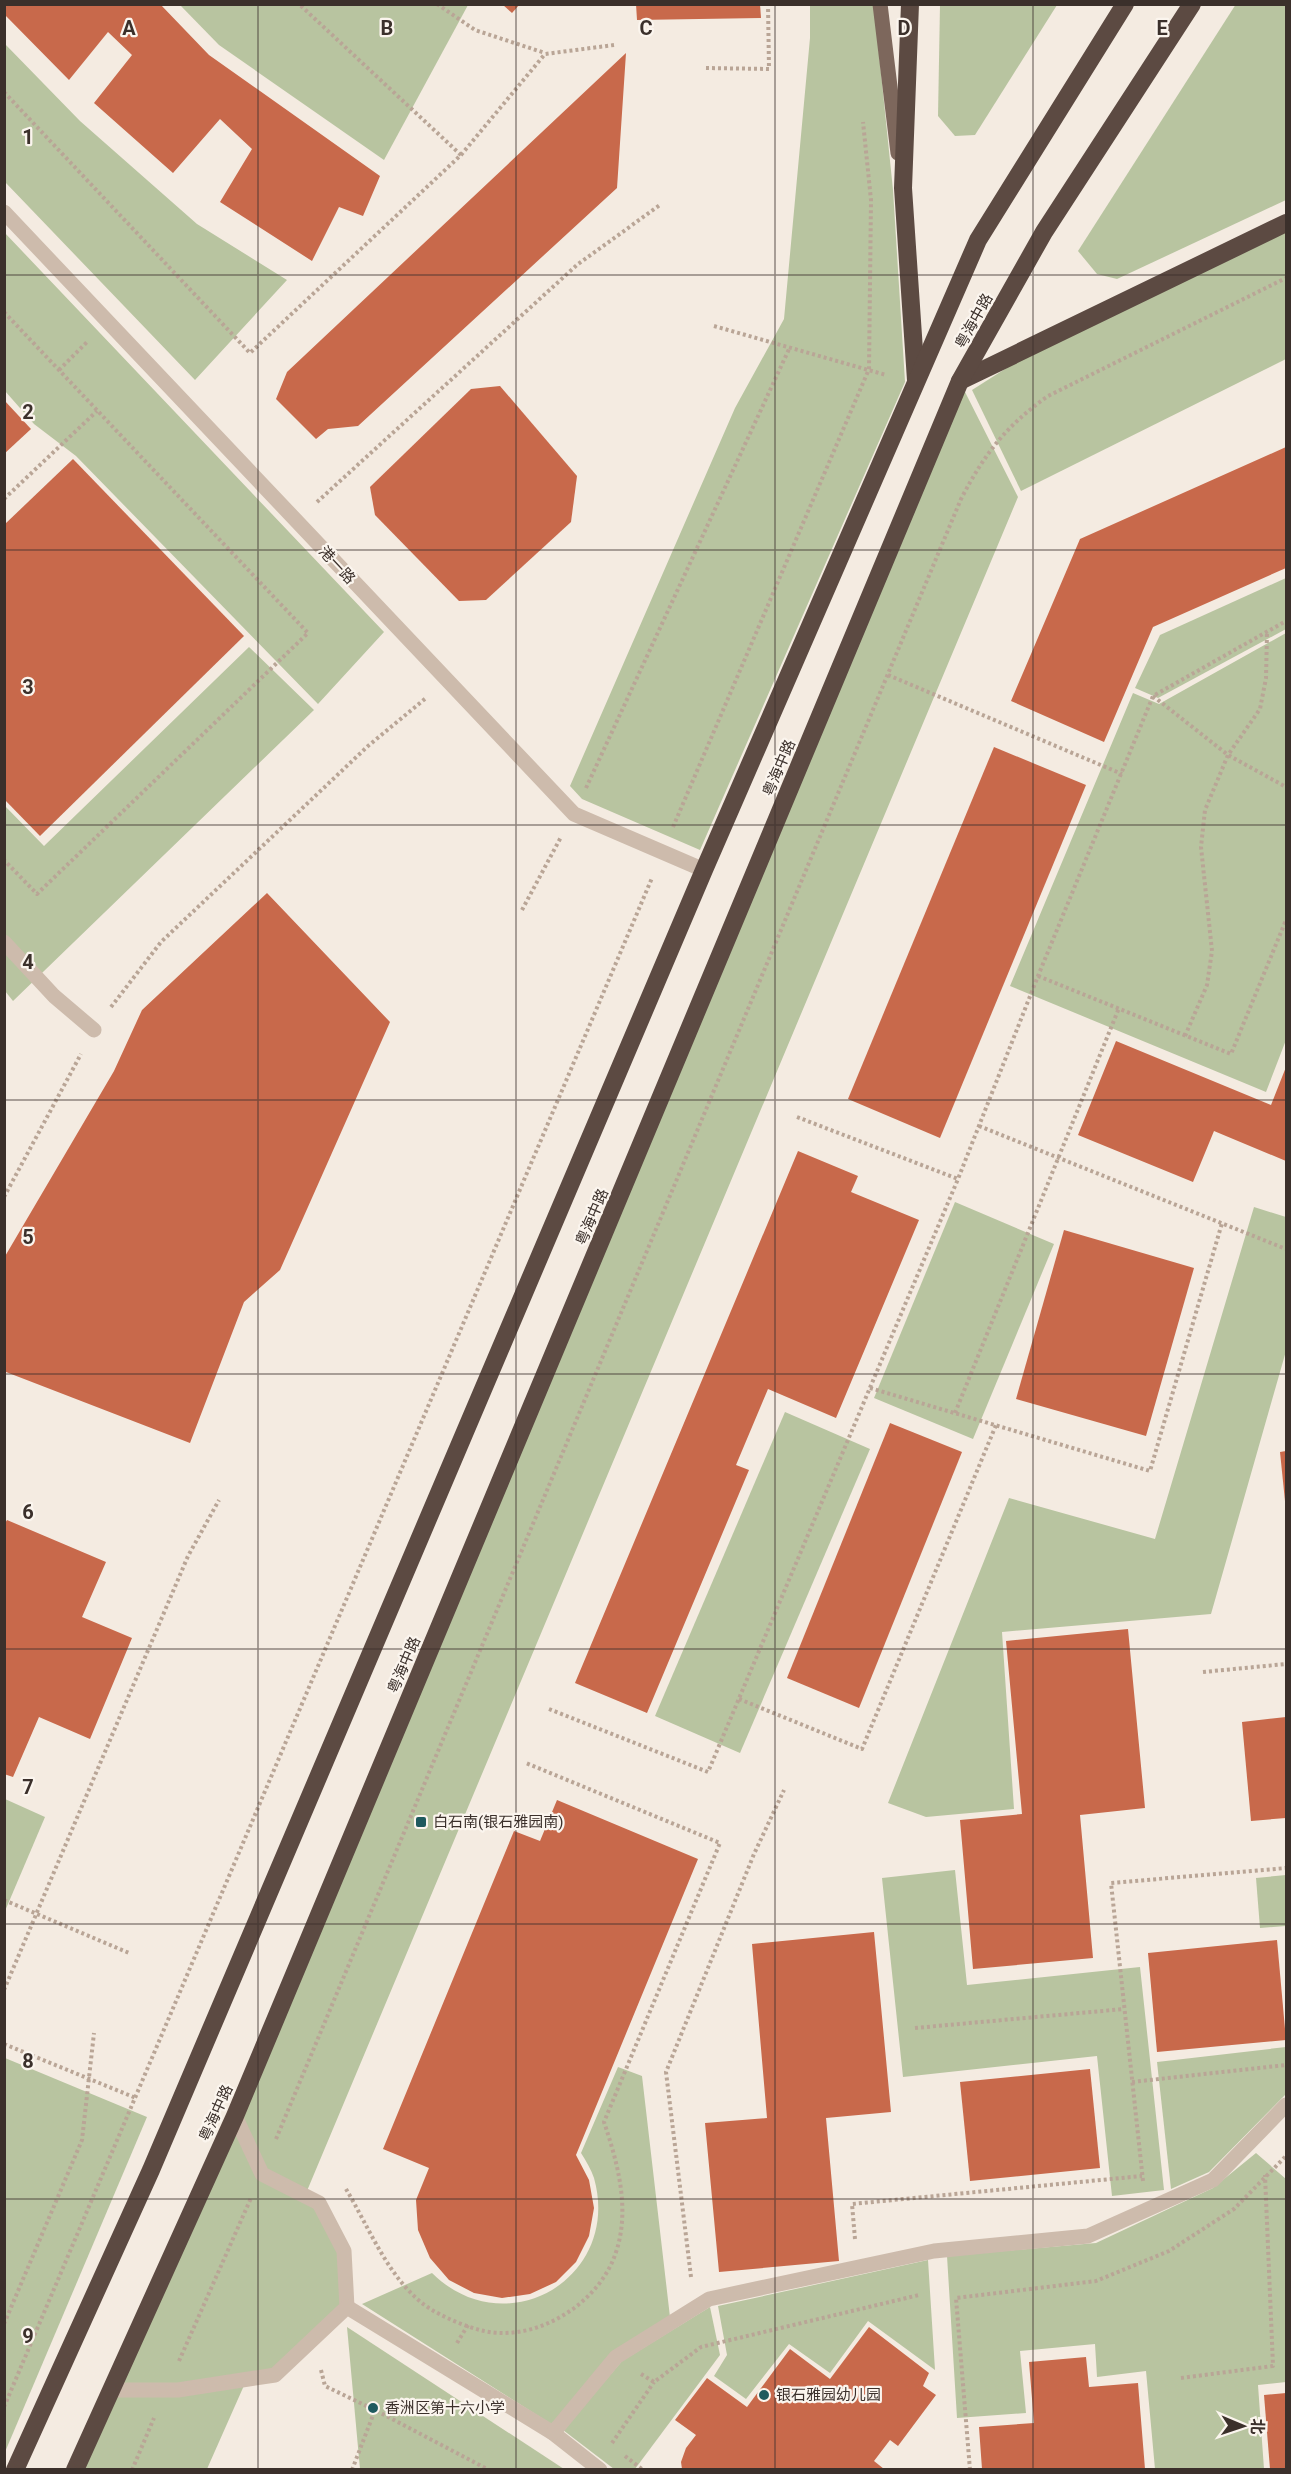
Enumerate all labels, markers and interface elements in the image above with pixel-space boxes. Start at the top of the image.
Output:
text: A [122,16,136,40]
text: B [381,16,393,40]
text: C [639,16,653,40]
text: D [898,16,911,40]
text: E [1156,16,1168,40]
text: 1 [22,125,34,149]
street label: 粤海中路 [952,290,996,352]
text: 2 [22,400,34,424]
street label: 港一路 [315,542,359,588]
text: 3 [22,675,34,699]
street label: 粤海中路 [759,737,799,799]
text: 4 [22,950,34,974]
street label: 粤海中路 [572,1186,612,1248]
text: 5 [22,1225,34,1249]
text: 6 [22,1500,34,1524]
street label: 粤海中路 [384,1634,424,1696]
text: 7 [22,1775,34,1799]
place label: 白石南(银石雅园南) [433,1813,563,1831]
marker: 白石南(银石雅园南) [414,1815,428,1829]
text: 8 [22,2049,34,2073]
street label: 粤海中路 [196,2082,236,2144]
text: 9 [22,2324,34,2348]
place label: 银石雅园幼儿园 [776,2386,881,2404]
marker: 银石雅园幼儿园 [757,2388,771,2402]
north arrow [1213,2396,1273,2456]
place label: 香洲区第十六小学 [385,2399,505,2417]
marker: 香洲区第十六小学 [366,2401,380,2415]
text: 北 [1248,2418,1267,2435]

